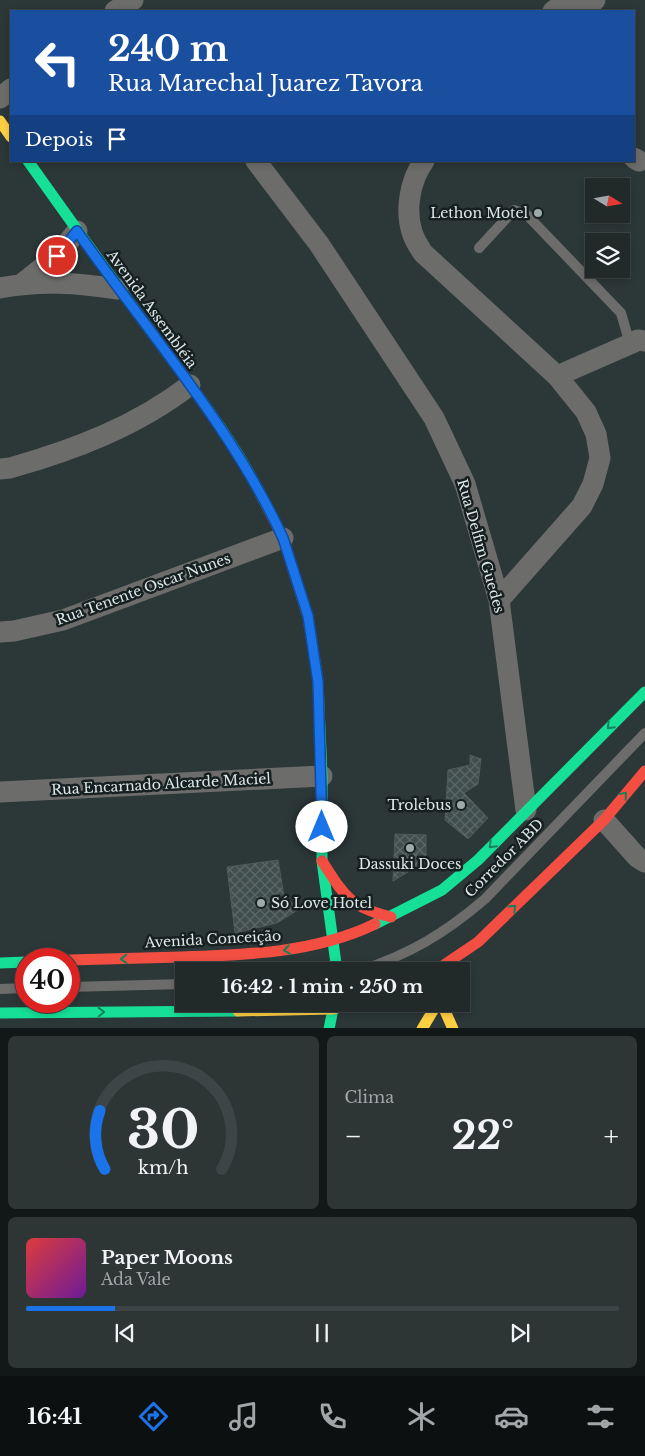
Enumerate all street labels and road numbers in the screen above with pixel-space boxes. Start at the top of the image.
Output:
street label: Avenida Assembléia [102,245,201,372]
street label: Rua Delfim Guedes [453,477,509,615]
street label: Rua Tenente Oscar Nunes [53,549,233,629]
street label: Rua Encarnado Alcarde Maciel [51,769,272,799]
street label: Corredor ABD [461,815,547,901]
street label: Avenida Conceição [143,926,282,952]

